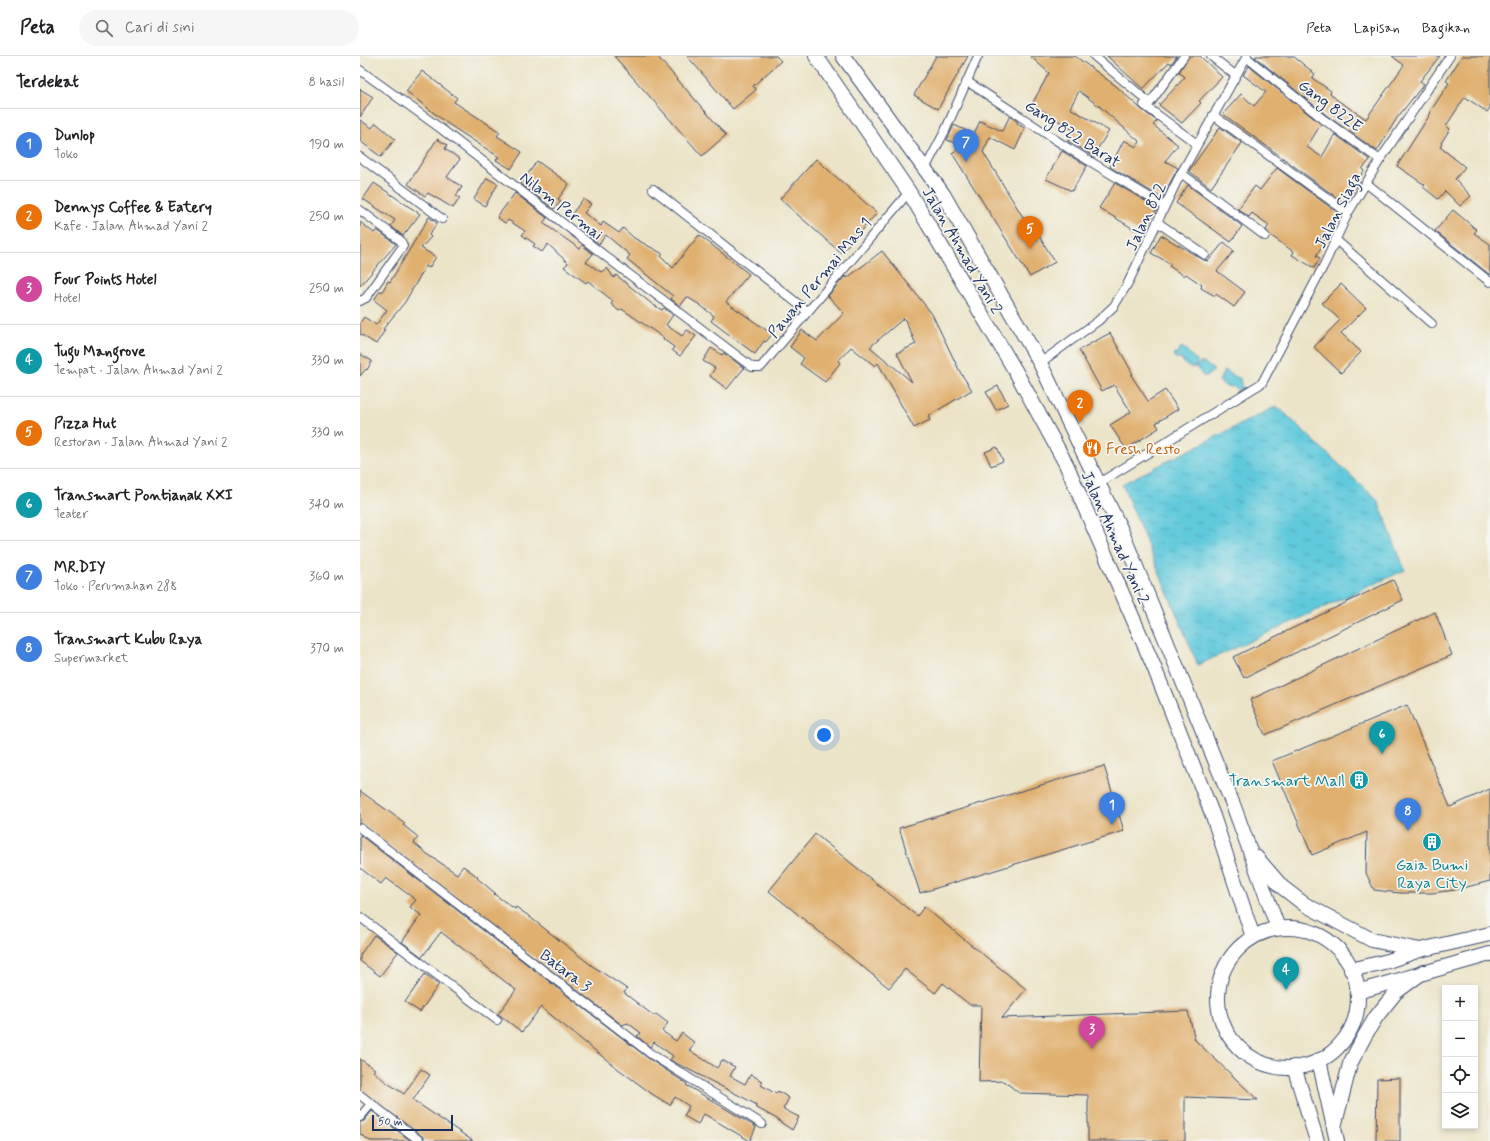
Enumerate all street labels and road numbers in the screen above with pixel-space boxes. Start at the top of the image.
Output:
street label: Gang 822E [1293,75,1367,138]
street label: Gang 822 Barat [1020,96,1124,174]
street label: Nilam Permai [515,167,607,245]
street label: Jalan Siaga [1310,169,1367,253]
street label: Jalan 822 [1121,179,1172,254]
street label: Jalan Ahmad Yani 2 [917,183,1007,318]
street label: Pawan Permai Mas 1 [763,213,877,343]
street label: Jalan Ahmad Yani 2 [1076,468,1153,608]
street label: Batara 3 [535,945,595,997]

